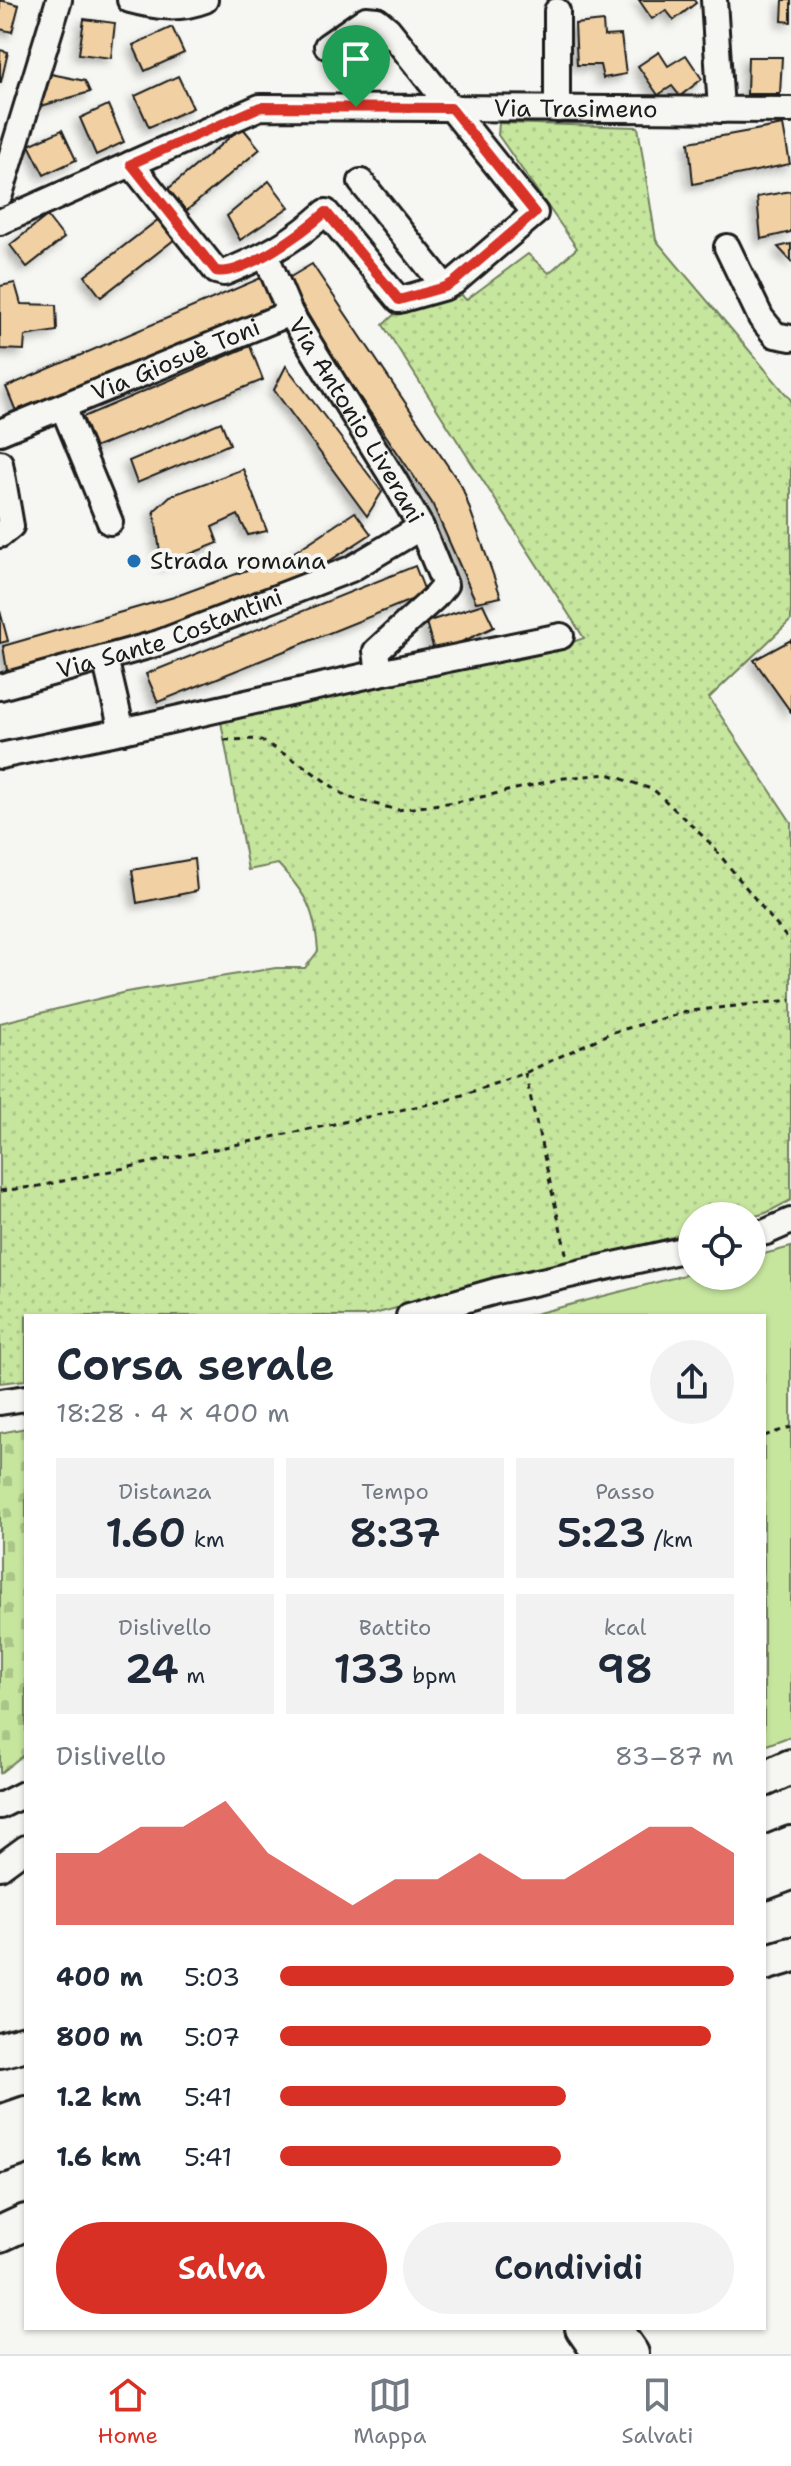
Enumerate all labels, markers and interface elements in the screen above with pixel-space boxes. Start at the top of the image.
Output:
pin [322,25,390,107]
icon: arrive [334,37,378,81]
street label: Via Trasimeno [494,92,658,125]
street label: Via Giosuè Toni [87,311,265,409]
street label: Via Antonio Liverani [281,311,432,529]
place label: Strada romana [150,545,326,577]
marker: Strada romana [125,552,143,570]
street label: Via Sante Costantini [53,581,287,687]
map controls [678,1202,766,1290]
button: locate [678,1202,766,1290]
text: Corsa serale [56,1335,335,1394]
button: share [650,1340,734,1424]
text: 18:28 · 4 × 400 m [56,1395,290,1430]
text: Distanza [118,1477,212,1506]
text: Tempo [361,1477,429,1506]
text: Passo [595,1477,655,1506]
text: 1.60 [105,1506,186,1560]
text: 8:37 [349,1506,441,1560]
text: 5:23 [557,1506,646,1560]
text: km [186,1525,225,1554]
text: /km [646,1525,693,1554]
text: Dislivello [118,1613,212,1642]
text: Battito [359,1613,431,1642]
text: kcal [604,1613,646,1642]
text: 24 [125,1642,179,1696]
text: 133 [334,1642,405,1696]
text: 98 [597,1642,653,1696]
text: m [179,1661,205,1690]
text: bpm [405,1661,456,1690]
text: Dislivello [56,1738,166,1773]
text: 83–87 m [615,1738,734,1773]
text: 400 m [56,1959,143,1994]
text: 5:03 [184,1959,240,1994]
text: 800 m [56,2019,143,2054]
text: 5:07 [184,2019,240,2054]
text: 1.2 km [56,2079,141,2114]
text: 5:41 [184,2079,232,2114]
text: 1.6 km [56,2139,141,2174]
text: 5:41 [184,2139,232,2174]
button: Salva [56,2222,387,2314]
button: Condividi [403,2222,734,2314]
tab: Home [98,2373,158,2450]
tab: Mappa [353,2373,426,2450]
tab: Salvati [622,2373,693,2450]

